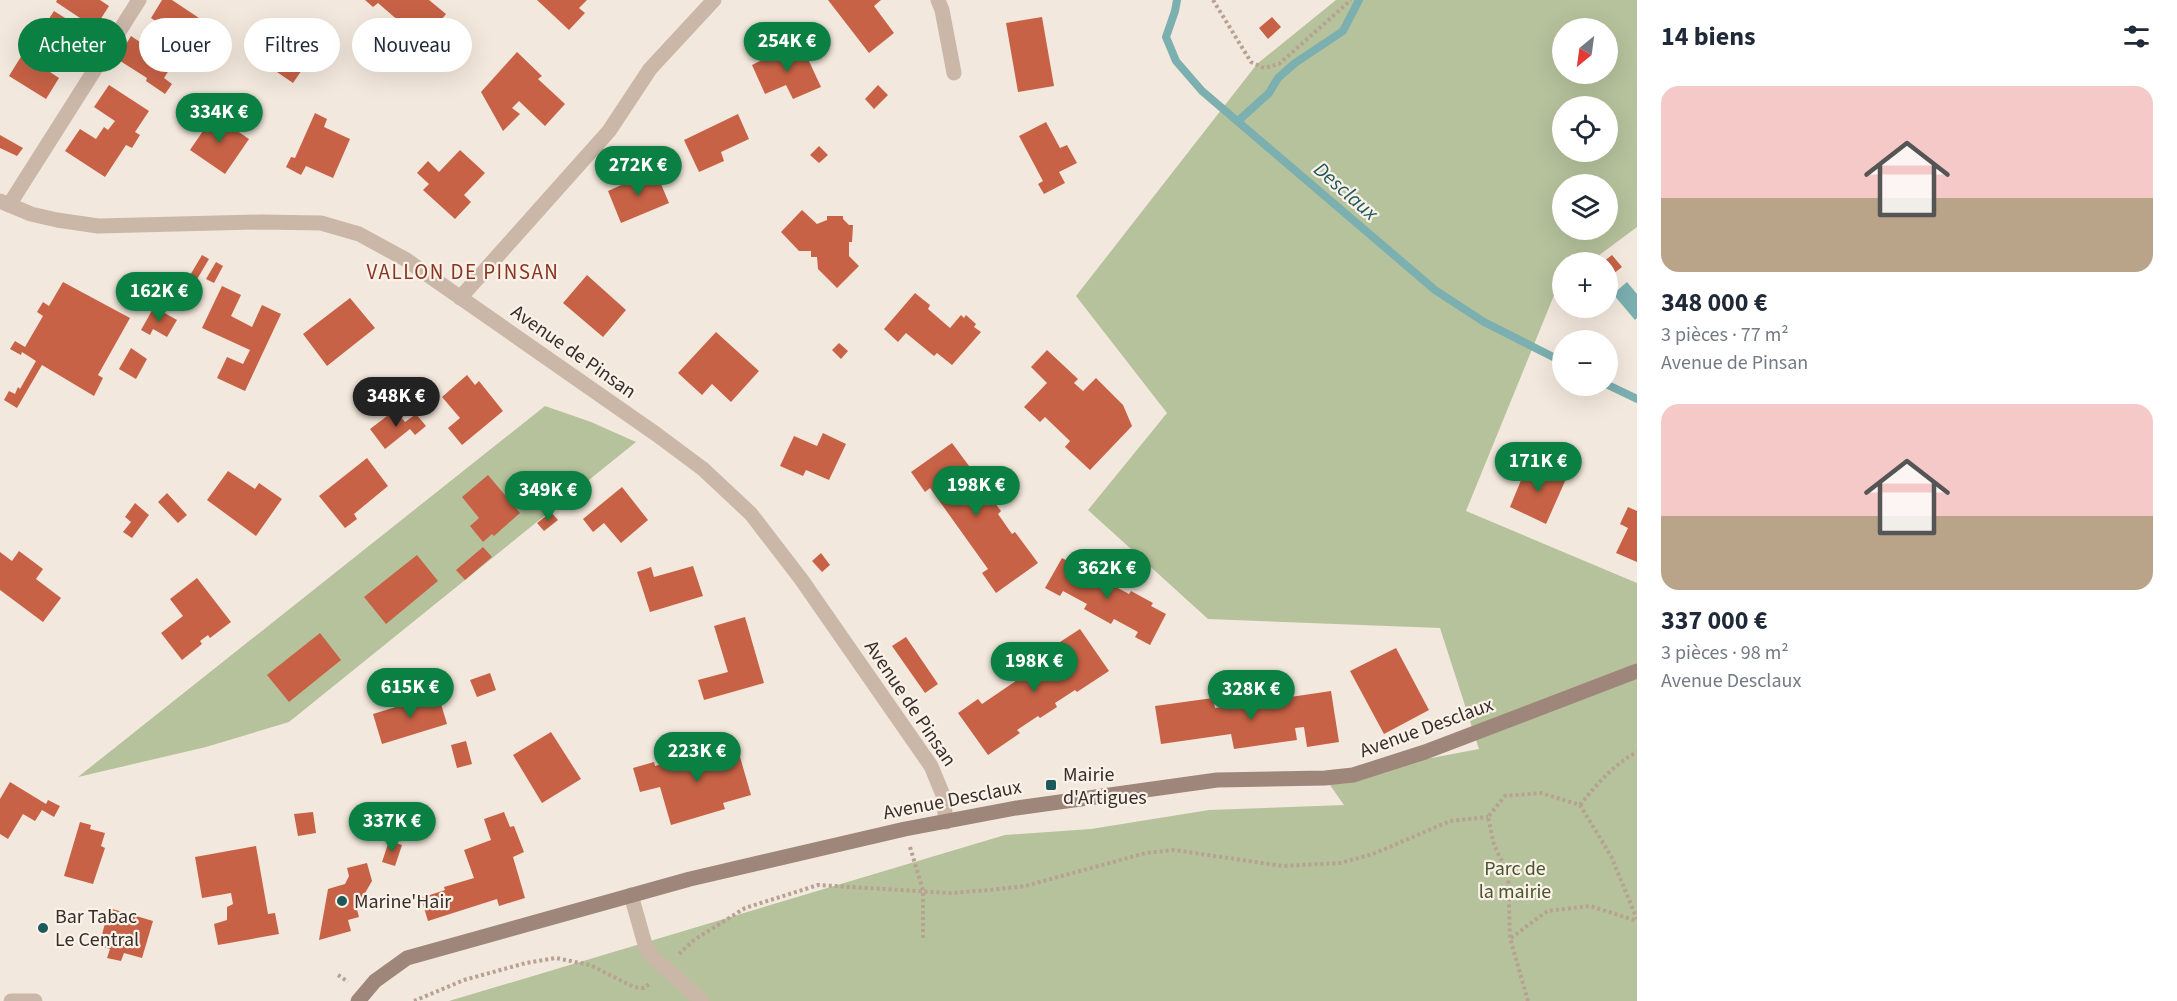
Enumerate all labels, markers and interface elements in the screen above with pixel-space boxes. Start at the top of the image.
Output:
chip: Acheter [18,18,127,72]
chip: Louer [139,18,232,72]
chip: Filtres [244,18,340,72]
chip: Nouveau [352,18,472,72]
north arrow [1552,18,1618,84]
map controls [1552,18,1618,396]
text: 14 biens [1661,18,1756,55]
icon: filters [2120,20,2153,53]
pin: 254K € [738,22,836,73]
text: 254K € [758,27,816,55]
pin: 334K € [170,93,268,144]
button: locate [1552,96,1618,162]
text: 334K € [190,98,248,126]
icon: home [1853,125,1961,233]
pin: 272K € [589,146,687,197]
text: 272K € [609,151,667,179]
water label: Desclaux [1307,155,1385,228]
button: layers [1552,174,1618,240]
button: + [1552,252,1618,318]
district label: VALLON DE PINSAN [367,257,559,287]
pin: 162K € [110,272,208,323]
text: 162K € [130,277,188,305]
text: 348 000 € [1661,284,1768,321]
street label: Avenue de Pinsan [505,298,642,406]
text: 3 pièces · 77 m² [1661,321,1789,349]
button: − [1552,330,1618,396]
text: Avenue de Pinsan [1661,349,1808,377]
pin: 348K € [347,377,445,428]
text: 348K € [367,382,425,410]
pin: 171K € [1489,442,1587,493]
icon: home [1853,443,1961,551]
text: 171K € [1509,447,1567,475]
pin: 198K € [927,466,1025,517]
pin: 349K € [499,471,597,522]
text: 198K € [947,471,1005,499]
text: 349K € [519,476,577,504]
pin: 362K € [1058,549,1156,600]
text: 362K € [1078,554,1136,582]
text: 337 000 € [1661,602,1768,639]
street label: Avenue de Pinsan [857,635,963,772]
text: 3 pièces · 98 m² [1661,639,1789,667]
pin: 198K € [985,642,1083,693]
text: 198K € [1005,647,1063,675]
text: Avenue Desclaux [1661,667,1801,695]
pin: 615K € [361,668,459,719]
pin: 328K € [1202,670,1300,721]
text: 615K € [381,673,439,701]
text: 328K € [1222,675,1280,703]
street label: Avenue Desclaux [1356,691,1497,765]
pin: 223K € [648,732,746,783]
text: 223K € [668,737,726,765]
place label: Mairie d'Artigues [1063,761,1147,812]
street label: Avenue Desclaux [881,773,1024,827]
marker: Mairie d'Artigues [1044,778,1058,792]
pin: 337K € [343,802,441,853]
text: 337K € [363,807,421,835]
park label: Parc de la mairie [1479,855,1551,906]
place label: Marine'Hair [354,888,451,916]
marker: Marine'Hair [335,894,349,908]
place label: Bar Tabac Le Central [55,903,139,954]
marker: Bar Tabac Le Central [36,921,50,935]

